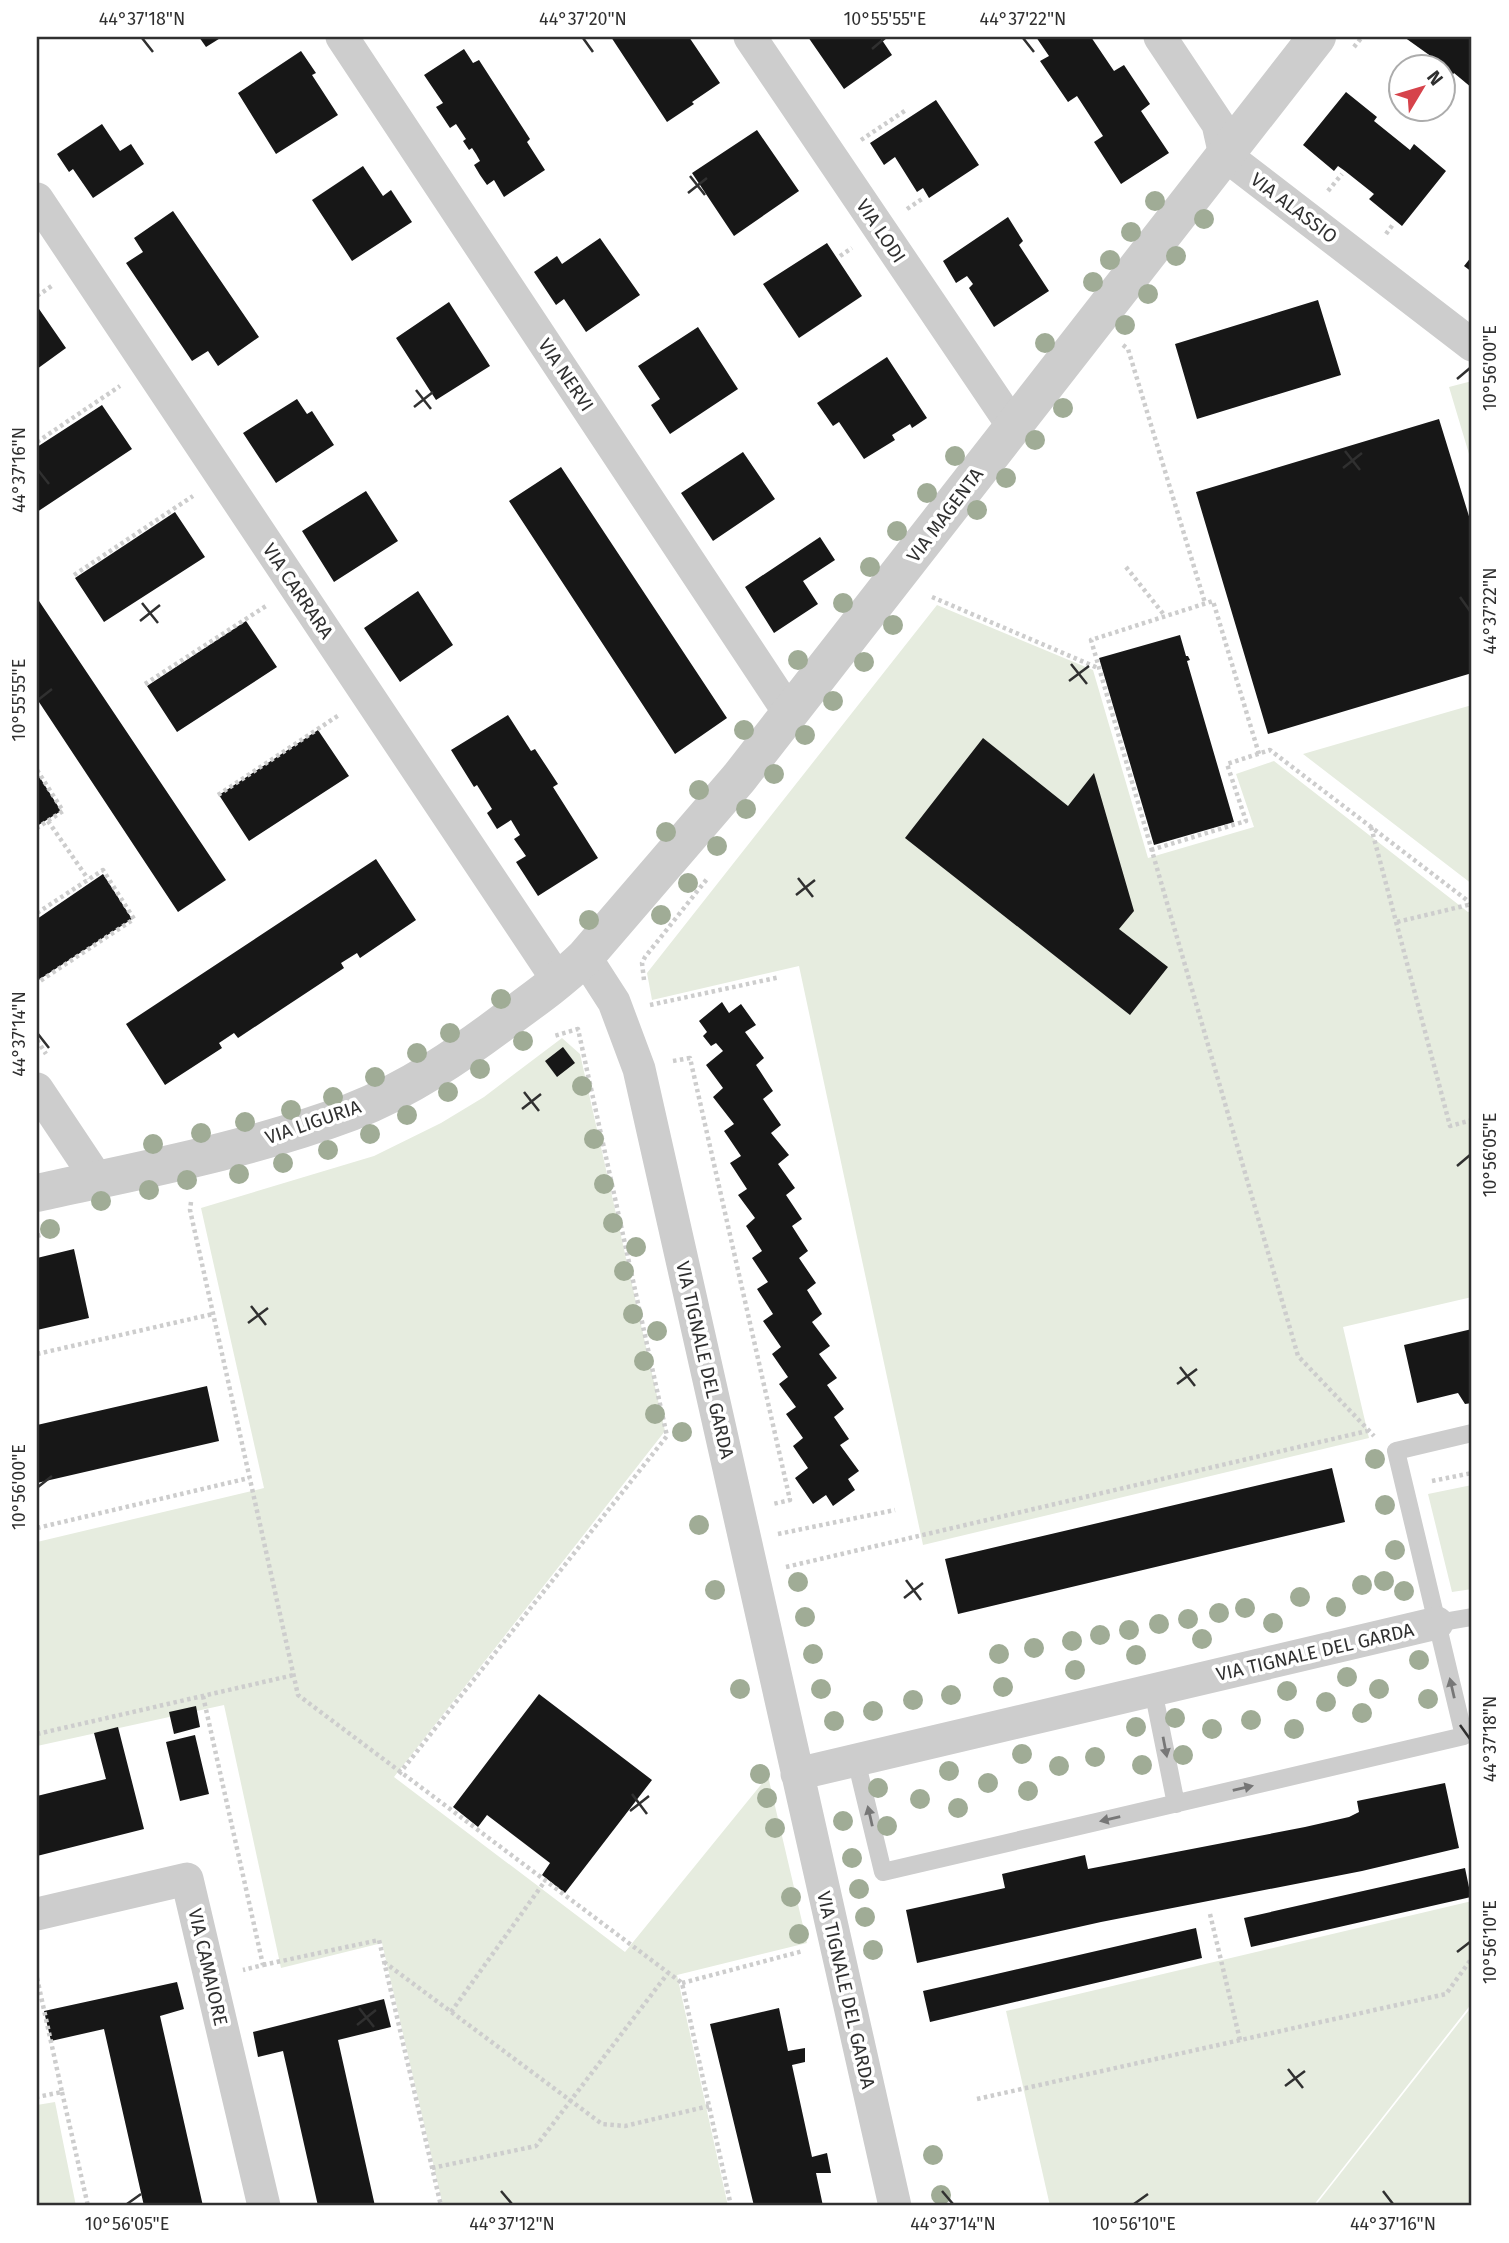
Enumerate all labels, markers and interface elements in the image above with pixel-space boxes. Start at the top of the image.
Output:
text: 44°37'18"N [99,8,185,30]
text: 44°37'20"N [539,8,627,30]
text: 10°55'55"E [844,8,926,30]
text: 44°37'22"N [980,8,1066,30]
north arrow [1386,52,1456,122]
text: N [1422,66,1448,90]
street label: VIA ALASSIO [1246,168,1342,248]
street label: VIA LODI [851,195,911,267]
text: 10°56'00"E [1479,325,1501,411]
street label: VIA NERVI [533,334,599,416]
text: 44°37'16"N [8,427,30,513]
street label: VIA MAGENTA [902,463,988,567]
street label: VIA CARRARA [258,539,338,643]
text: 44°37'22"N [1479,568,1501,654]
text: 10°55'55"E [8,659,30,741]
text: 44°37'14"N [8,991,30,1077]
street label: VIA LIGURIA [262,1095,364,1149]
text: 10°56'05"E [1479,1113,1501,1197]
street label: VIA TIGNALE DEL GARDA [671,1259,739,1461]
text: 10°56'00"E [8,1444,30,1530]
street label: VIA TIGNALE DEL GARDA [1214,1618,1416,1686]
one-way arrow [1446,1677,1457,1699]
text: 44°37'18"N [1479,1696,1501,1782]
one-way arrow [1159,1736,1170,1758]
one-way arrow [1232,1782,1254,1793]
one-way arrow [864,1805,875,1827]
one-way arrow [1099,1814,1121,1825]
street label: VIA TIGNALE DEL GARDA [812,1889,880,2091]
text: 10°56'10"E [1479,1900,1501,1984]
street label: VIA CAMAIORE [183,1906,233,2028]
text: 10°56'05"E [85,2213,169,2235]
text: 44°37'12"N [469,2213,555,2235]
text: 44°37'14"N [910,2213,996,2235]
text: 10°56'10"E [1092,2213,1176,2235]
text: 44°37'16"N [1350,2213,1436,2235]

